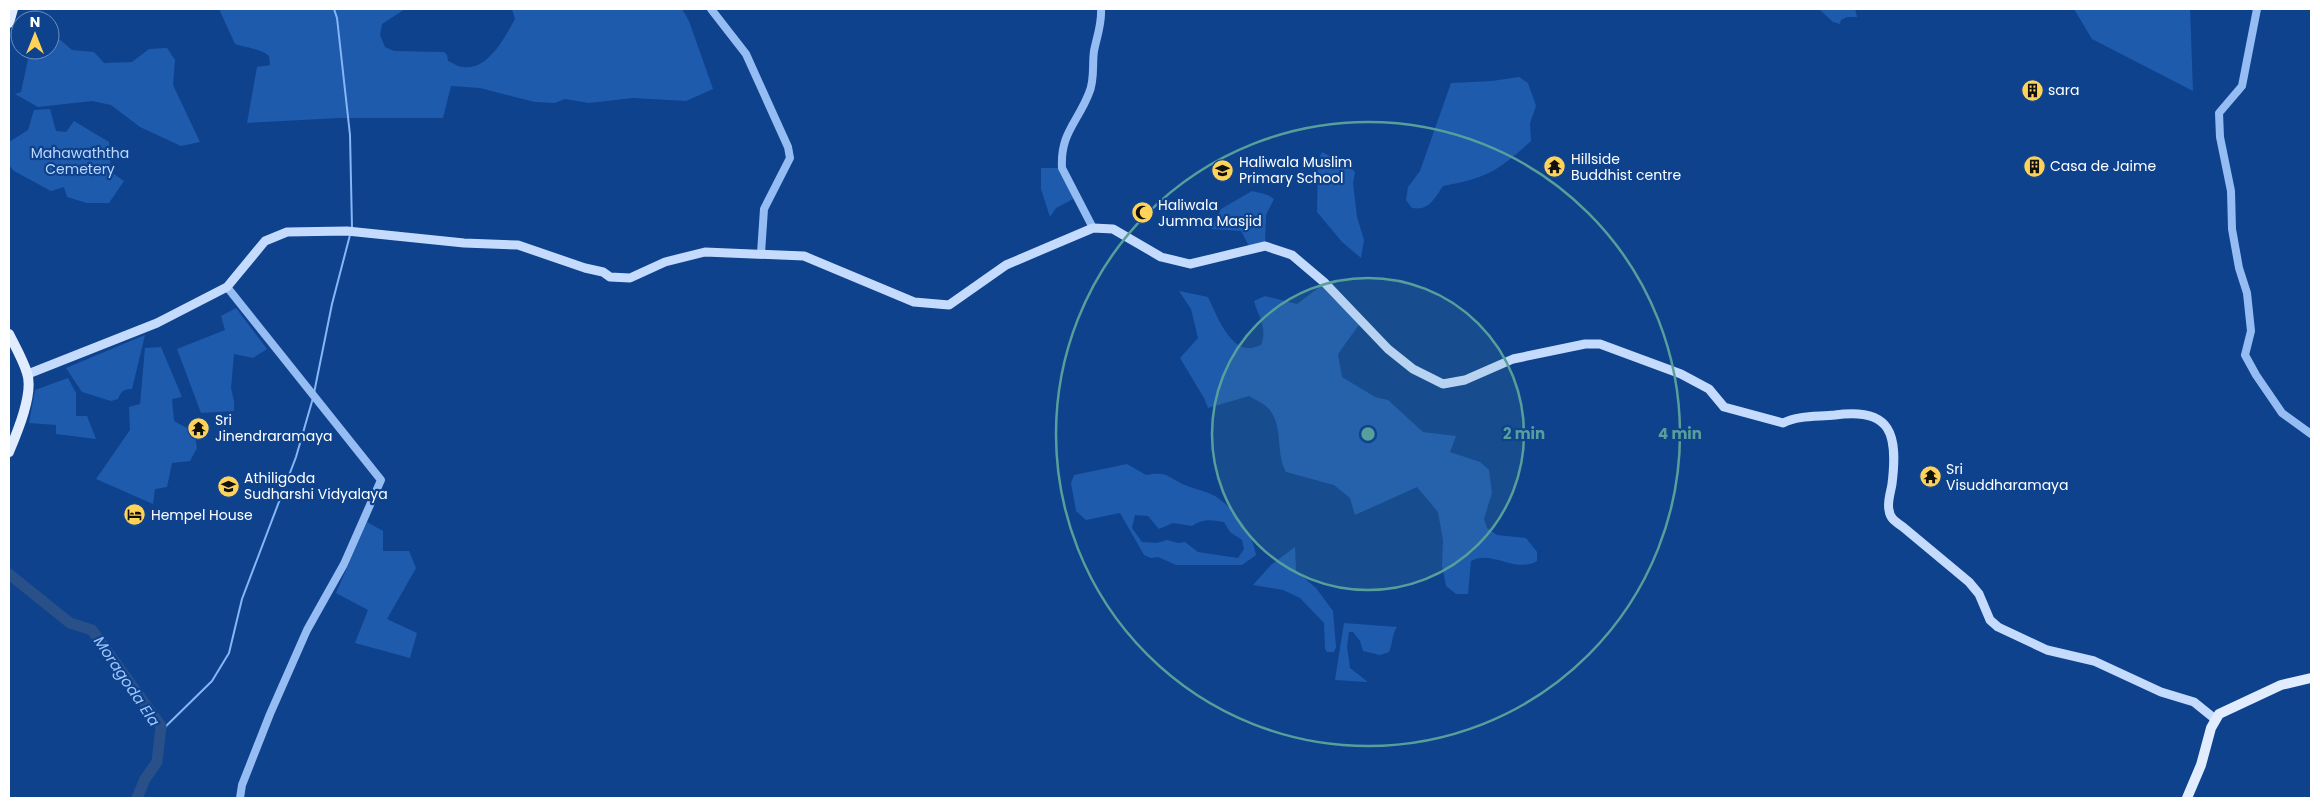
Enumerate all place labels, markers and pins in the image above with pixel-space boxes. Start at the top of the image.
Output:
building icon: sara [2020,78,2044,102]
place label: sara [2048,80,2079,100]
place label: Hillside Buddhist centre [1571,149,1681,185]
place label: Haliwala Muslim Primary School [1239,152,1352,188]
building icon: Casa de Jaime [2022,154,2046,178]
temple icon: Hillside Buddhist centre [1543,155,1567,179]
place label: Casa de Jaime [2050,156,2156,176]
school or university icon: Haliwala Muslim Primary School [1211,158,1235,182]
place label: Haliwala Jumma Masjid [1158,195,1262,231]
mosque icon: Haliwala Jumma Masjid [1130,201,1154,225]
place label: Sri Jinendraramaya [215,410,333,446]
temple icon: Sri Jinendraramaya [187,416,211,440]
centre of rings [1359,425,1377,443]
place label: Sri Visuddharamaya [1946,459,2068,495]
temple icon: Sri Visuddharamaya [1918,465,1942,489]
place label: Athiligoda Sudharshi Vidyalaya [244,468,388,504]
school or university icon: Athiligoda Sudharshi Vidyalaya [216,474,240,498]
hotel icon: Hempel House [123,503,147,527]
place label: Hempel House [151,505,253,525]

